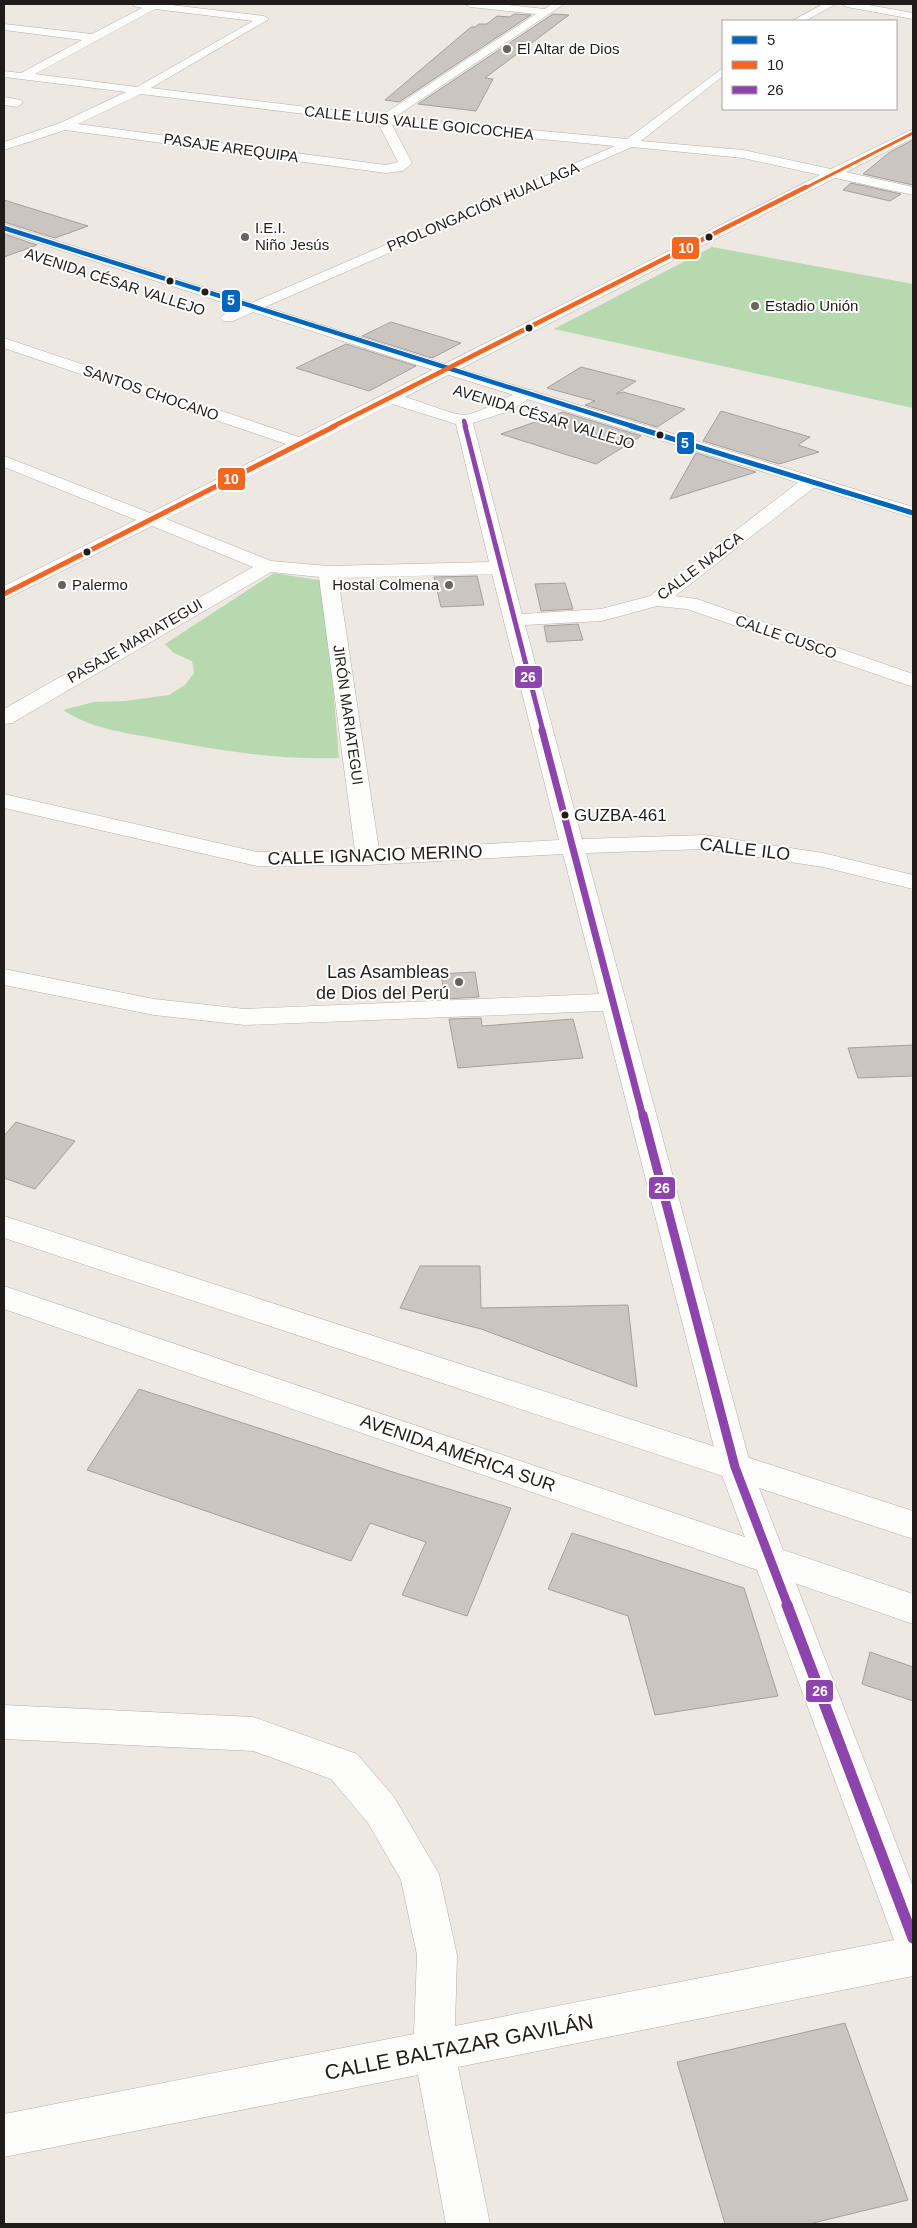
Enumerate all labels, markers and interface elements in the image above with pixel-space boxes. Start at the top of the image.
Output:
legend [722,20,897,110]
text: 5 [767,31,775,48]
place label: El Altar de Dios [517,40,620,57]
marker: El Altar de Dios [501,43,513,55]
text: 10 [767,56,784,73]
text: 26 [767,81,784,98]
street label: CALLE LUIS VALLE GOICOCHEA [303,102,535,143]
street label: PASAJE AREQUIPA [162,130,300,165]
street label: PROLONGACIÓN HUALLAGA [384,158,581,255]
place label: I.E.I. Niño Jesús [255,219,329,253]
marker: I.E.I. Niño Jesús [239,231,251,243]
unlabelled marker [704,232,714,242]
line badge: 10 [671,236,700,260]
text: 10 [678,240,694,256]
street label: AVENIDA CÉSAR VALLEJO [23,244,208,319]
unlabelled marker [165,276,175,286]
unlabelled marker [200,287,210,297]
line badge: 5 [221,289,241,313]
text: 5 [227,292,235,308]
place label: Estadio Unión [765,297,858,314]
marker: Estadio Unión [749,300,761,312]
unlabelled marker [524,323,534,333]
street label: SANTOS CHOCANO [81,361,221,424]
street label: AVENIDA CÉSAR VALLEJO [451,381,637,452]
unlabelled marker [655,430,665,440]
line badge: 5 [676,431,695,455]
text: 5 [681,435,689,451]
line badge: 10 [217,467,246,491]
text: 10 [223,471,239,487]
street label: CALLE NAZCA [654,528,746,603]
unlabelled marker [82,547,92,557]
place label: Palermo [72,576,128,593]
place label: Hostal Colmena [332,576,440,593]
marker: Palermo [56,579,68,591]
marker: Hostal Colmena [443,579,455,591]
street label: PASAJE MARIATEGUI [64,595,205,686]
street label: CALLE CUSCO [733,611,839,662]
street label: JIRÓN MARIATEGUI [330,644,367,786]
line badge: 26 [514,665,543,689]
text: 26 [520,669,536,685]
place label: GUZBA-461 [574,806,667,825]
marker: GUZBA-461 [560,810,570,820]
street label: CALLE ILO [699,834,791,864]
street label: CALLE IGNACIO MERINO [267,841,483,869]
place label: Las Asambleas de Dios del Perú [316,962,449,1003]
marker: Las Asambleas de Dios del Perú [453,976,465,988]
line badge: 26 [648,1176,676,1200]
text: 26 [654,1180,670,1196]
street label: AVENIDA AMÉRICA SUR [358,1410,558,1496]
line badge: 26 [805,1679,834,1703]
text: 26 [812,1683,828,1699]
street label: CALLE BALTAZAR GAVILÁN [323,2009,595,2084]

